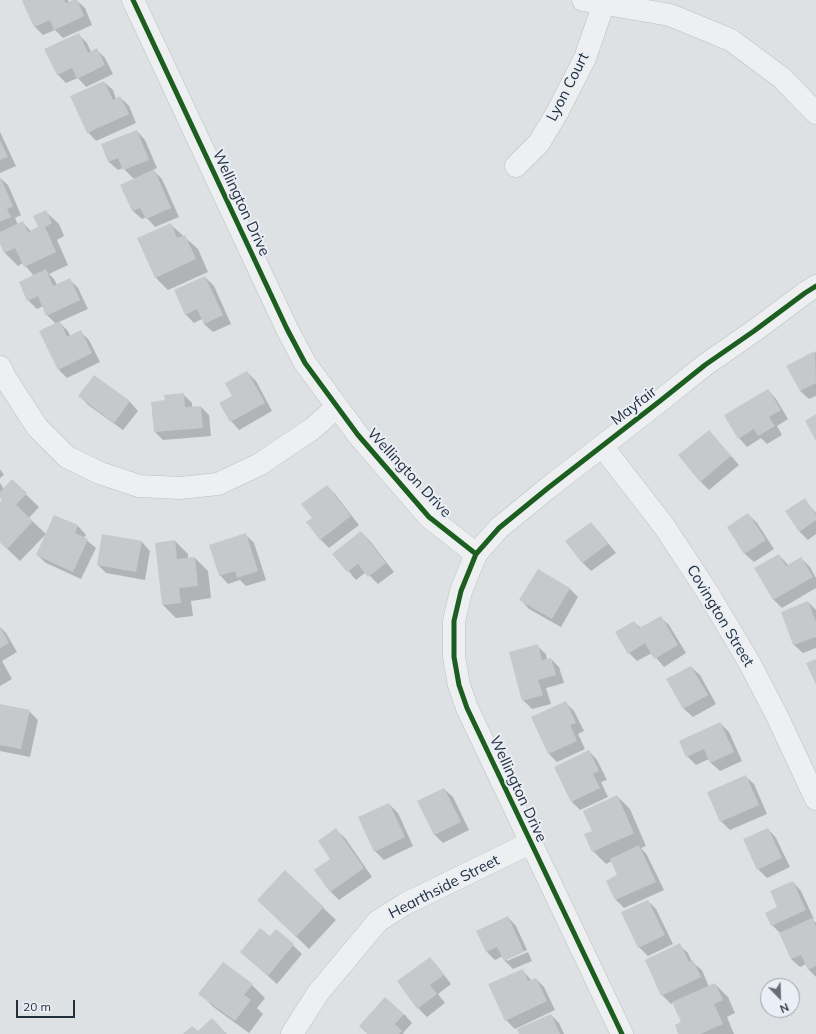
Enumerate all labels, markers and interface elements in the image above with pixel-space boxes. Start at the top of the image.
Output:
street label: Lyon Court [543,50,593,124]
street label: Wellington Drive [209,147,273,259]
street label: Mayfair [608,383,660,429]
street label: Wellington Drive [363,425,455,521]
street label: Covington Street [683,562,757,670]
street label: Wellington Drive [486,733,550,845]
street label: Hearthside Street [386,851,502,923]
north arrow [760,978,800,1018]
scale bar [18,992,77,1018]
text: 20 m [23,999,51,1014]
text: N [778,1000,791,1016]

